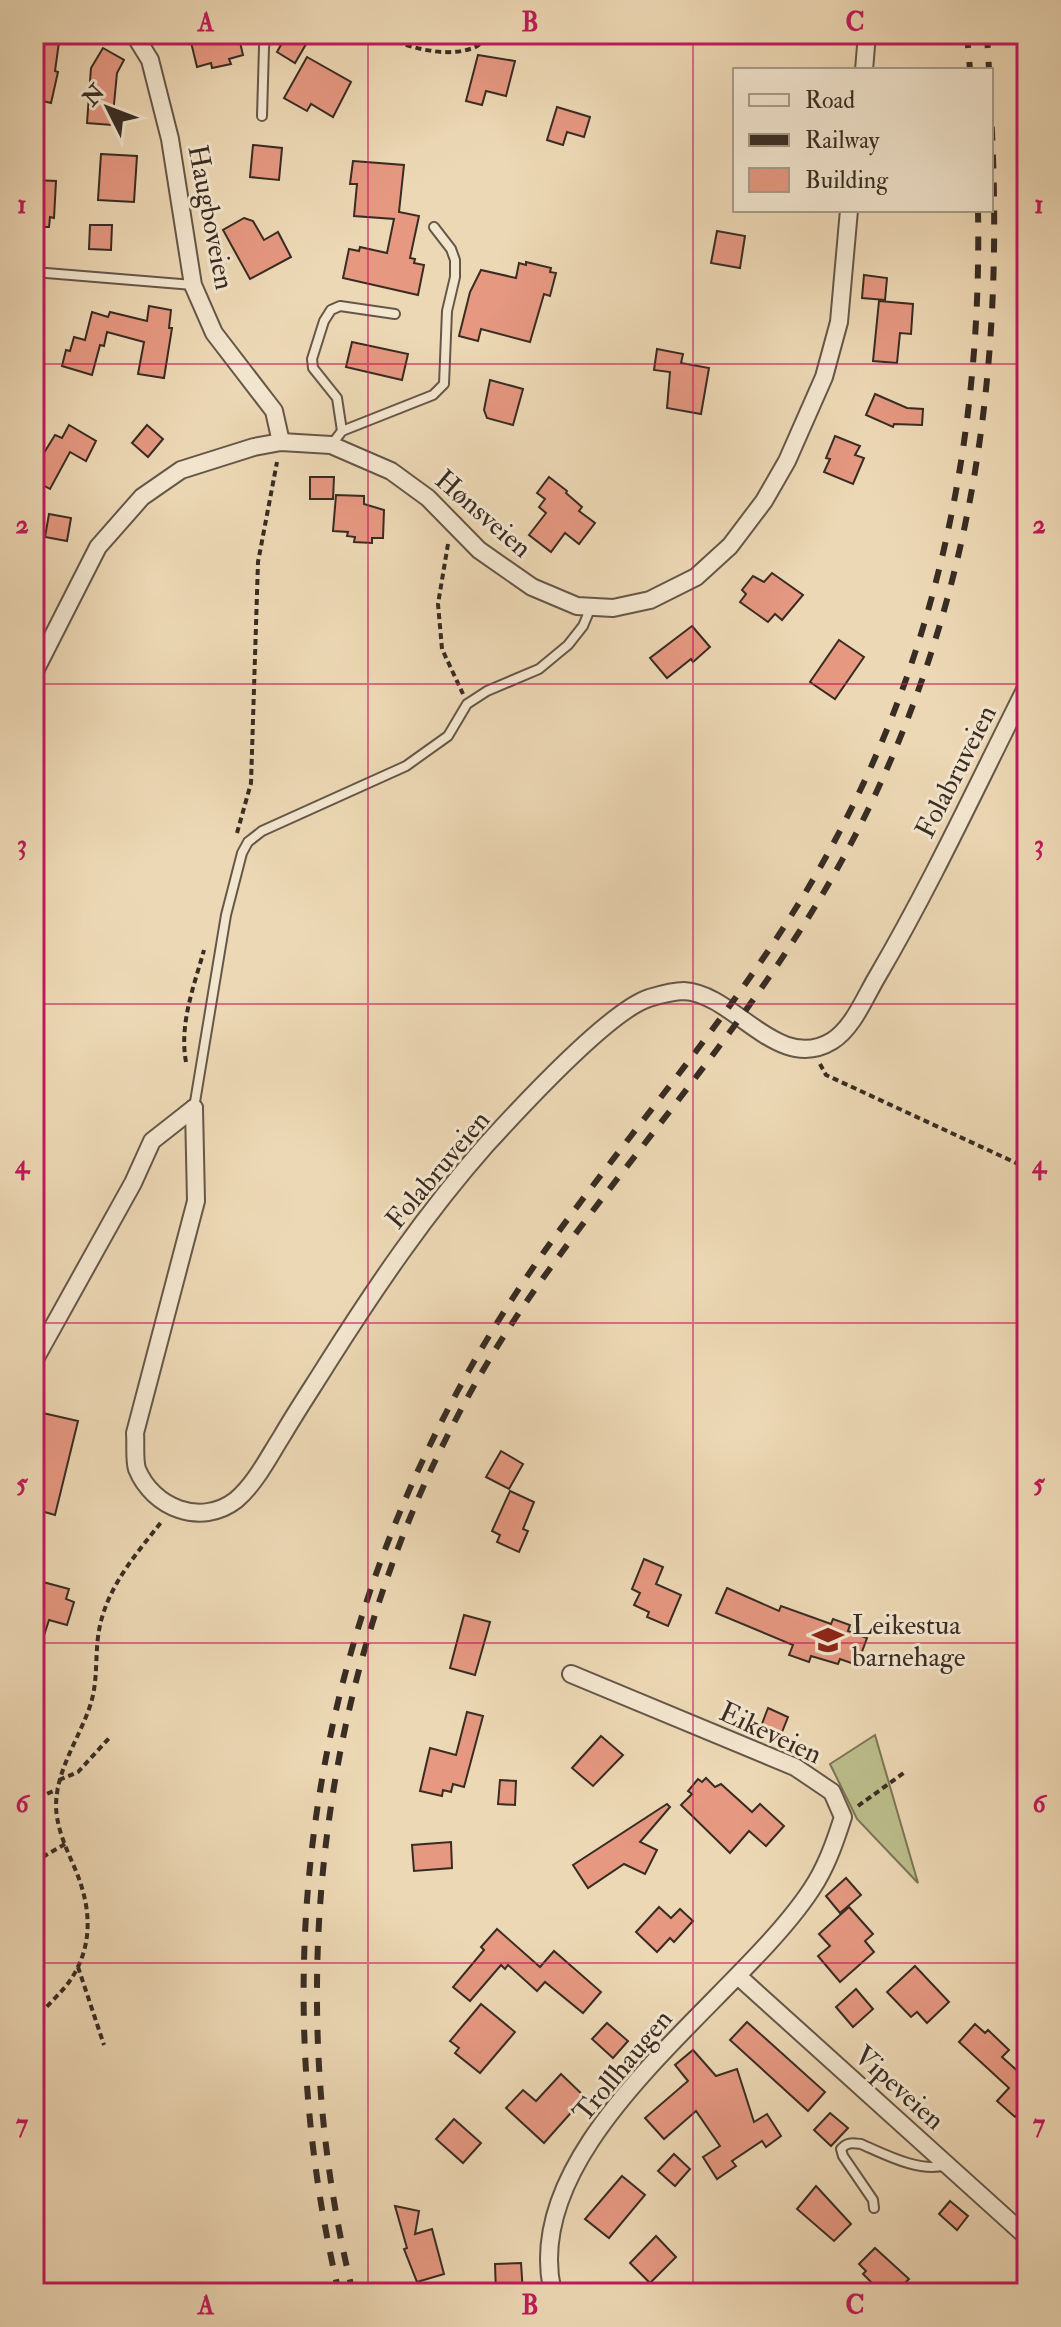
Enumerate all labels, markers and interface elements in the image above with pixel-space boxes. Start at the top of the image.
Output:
text: A [197,7,215,39]
text: B [521,7,539,39]
text: C [845,7,865,39]
north arrow [68,68,148,148]
legend [733,68,993,212]
text: N [76,78,111,113]
text: Road [805,85,855,116]
text: Railway [805,125,880,156]
street label: Haugboveien [179,142,242,293]
text: Building [805,165,889,196]
text: 1 [17,189,27,221]
text: 1 [1034,189,1044,221]
street label: Hønsveien [427,463,539,566]
text: 2 [15,509,29,541]
text: 2 [1032,509,1046,541]
street label: Folabruveien [908,699,1005,844]
text: 3 [17,829,27,861]
text: 3 [1034,829,1044,861]
street label: Folabruveien [378,1103,498,1237]
text: 4 [14,1149,31,1181]
text: 4 [1031,1149,1048,1181]
text: 5 [16,1468,28,1500]
text: 5 [1033,1468,1045,1500]
place label: Leikestua barnehage [852,1608,966,1675]
school or university icon: Leikestua barnehage [811,1623,845,1657]
street label: Eikeveien [713,1694,827,1772]
text: 6 [15,1788,30,1820]
text: 6 [1032,1788,1047,1820]
street label: Trollhaugen [566,2002,680,2129]
street label: Vipeveien [846,2038,952,2138]
text: 7 [16,2108,28,2140]
text: 7 [1033,2108,1045,2140]
text: A [197,2290,215,2322]
text: B [521,2290,539,2322]
text: C [845,2290,865,2322]

